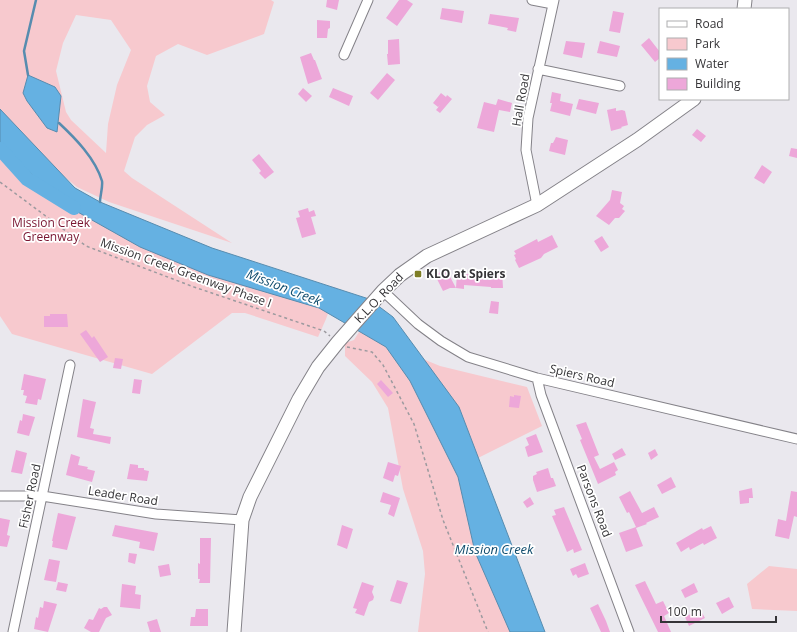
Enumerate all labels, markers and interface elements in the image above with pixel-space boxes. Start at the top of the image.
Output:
legend [659,8,789,100]
text: Road [695,15,724,32]
text: Park [695,35,721,52]
text: Water [695,55,729,72]
street label: Hall Road [508,72,534,128]
text: Building [695,75,741,92]
park label: Mission Creek Greenway [12,214,91,245]
street label: Mission Creek Greenway Phase I [98,234,274,311]
water label: Mission Creek [244,264,325,310]
place label: KLO at Spiers [426,265,505,282]
street label: K.L.O. Road [350,269,407,327]
marker: KLO at Spiers [413,269,423,279]
street label: Spiers Road [548,360,616,391]
street label: Fisher Road [14,462,45,530]
street label: Parsons Road [573,462,616,540]
street label: Leader Road [87,482,159,509]
water label: Mission Creek [455,540,534,558]
scale bar [661,598,776,624]
text: 100 m [667,603,702,620]

